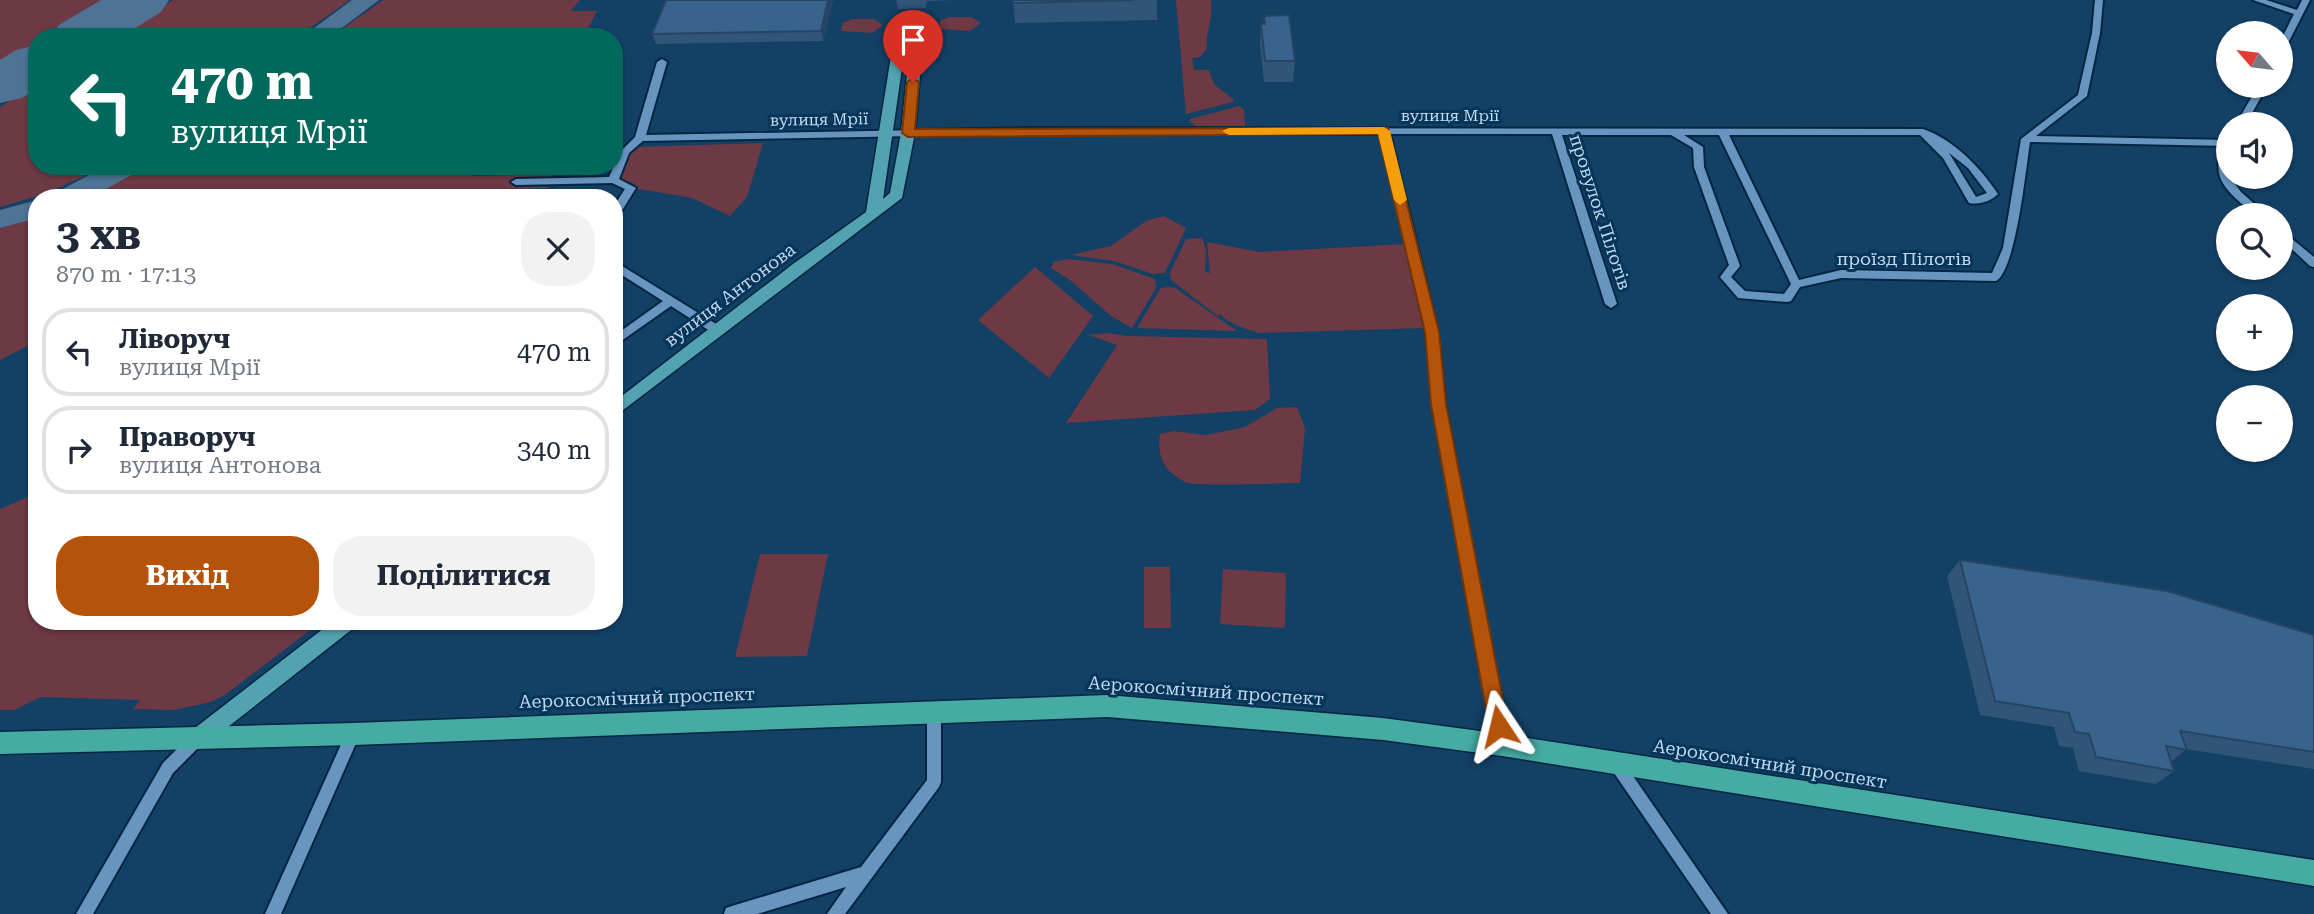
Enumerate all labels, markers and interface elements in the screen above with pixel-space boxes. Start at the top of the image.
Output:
pin [883,10,943,82]
icon: arrive [894,21,932,59]
north arrow [2216,21,2292,98]
map controls [2216,21,2293,462]
text: 470 m [171,54,313,111]
icon: left [56,56,147,147]
street label: вулиця Мрії [1401,106,1499,125]
street label: вулиця Мрії [770,109,868,130]
button: sound [2216,112,2293,189]
text: вулиця Мрії [171,113,368,151]
street label: провулок Пілотів [1565,131,1636,292]
button: search [2216,203,2293,280]
text: 3 хв [56,210,141,259]
button: close [521,212,595,286]
street label: вулиця Антонова [660,238,799,351]
street label: проїзд Пілотів [1837,248,1971,269]
text: 870 m · 17:13 [56,261,196,288]
button: + [2216,294,2293,371]
text: Ліворуч [119,324,230,354]
icon: left [60,333,98,371]
text: 470 m [517,337,591,367]
text: вулиця Мрії [119,354,260,381]
button: − [2216,385,2293,462]
text: Праворуч [119,422,255,452]
icon: right [60,431,98,469]
text: 340 m [517,435,591,465]
text: вулиця Антонова [119,452,321,479]
button: Вихід [56,536,319,616]
button: Поділитися [333,536,595,616]
street label: Аерокосмічний проспект [1087,672,1325,709]
street label: Аерокосмічний проспект [519,683,755,712]
position arrow [1462,689,1536,763]
street label: Аерокосмічний проспект [1652,735,1888,792]

